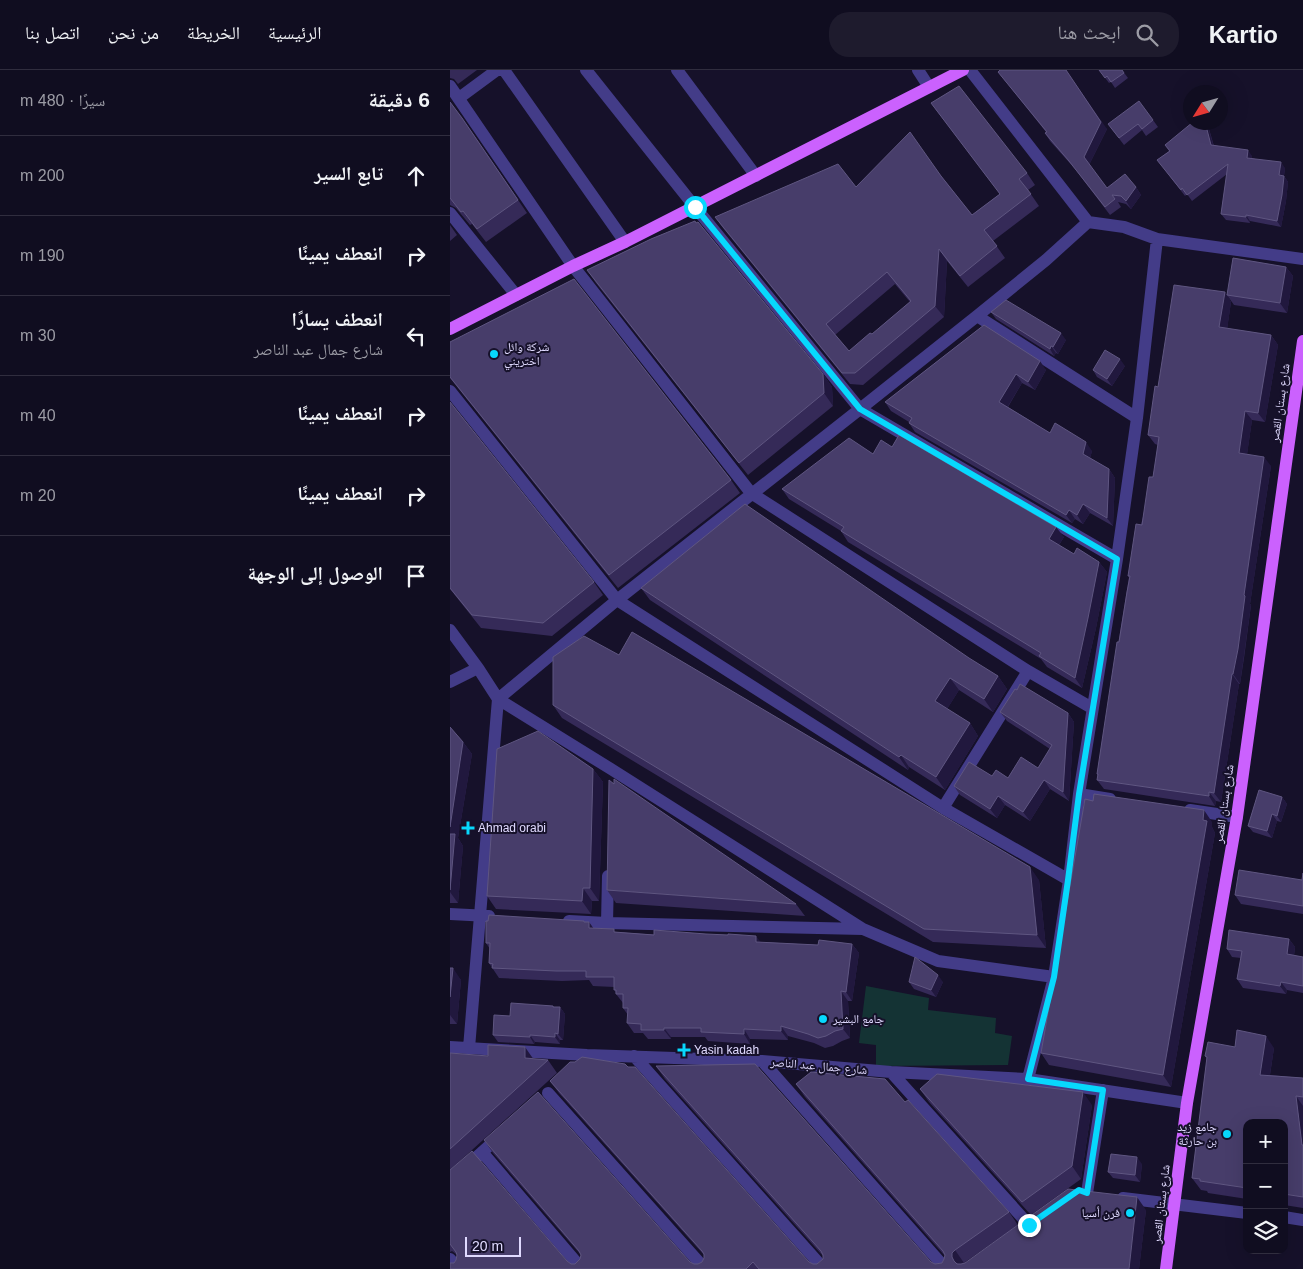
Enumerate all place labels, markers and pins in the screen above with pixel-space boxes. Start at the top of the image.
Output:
place label: شركة وائل اختريني [504,340,549,371]
marker: شركة وائل اختريني [488,348,500,360]
place label: Ahmad orabi [478,821,546,835]
marker: Ahmad orabi [462,822,474,834]
place label: جامع البشير [832,1012,885,1026]
marker: جامع البشير [817,1013,829,1025]
place label: Yasin kadah [694,1043,759,1057]
marker: Yasin kadah [678,1044,690,1056]
place label: جامع زيد بن حارثة [1177,1120,1217,1148]
marker: جامع زيد بن حارثة [1221,1128,1233,1140]
place label: فرن أسيا [1082,1206,1120,1220]
marker: فرن أسيا [1124,1207,1136,1219]

